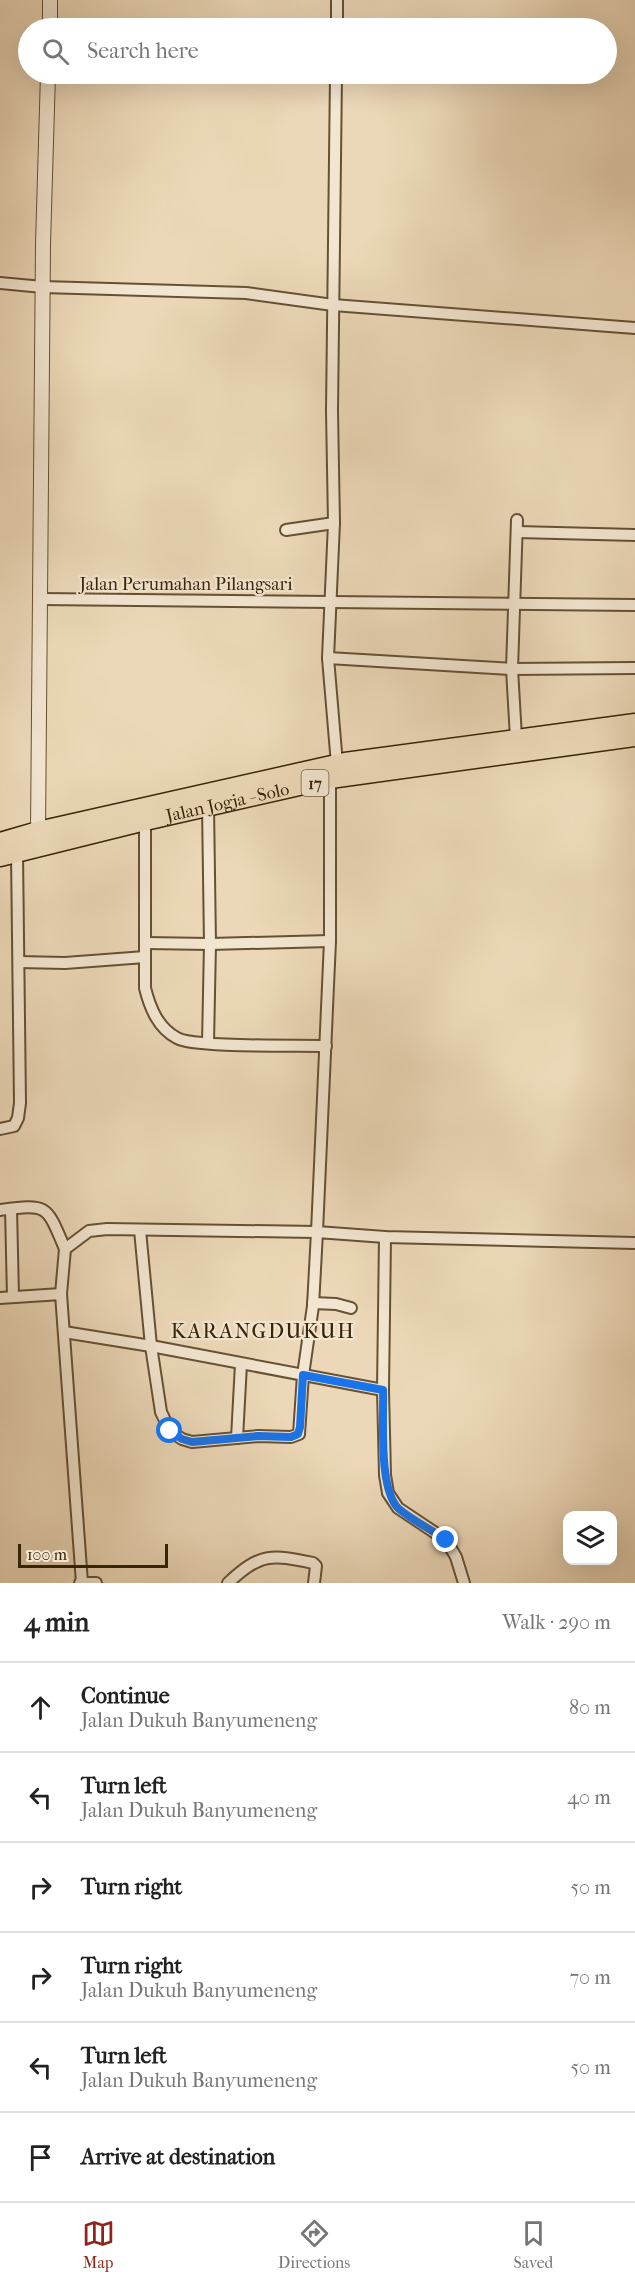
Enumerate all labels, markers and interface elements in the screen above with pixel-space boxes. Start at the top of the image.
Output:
search box [18,18,617,84]
icon: search [39,35,72,68]
text: Search here [87,38,199,64]
street label: Jalan Perumahan Pilangsari [77,574,293,595]
road number: 17 [302,770,328,796]
street label: Jalan Jogja - Solo [162,778,291,827]
district label: KARANGDUKUH [171,1319,355,1343]
route start [156,1417,182,1443]
map controls [563,1511,617,1565]
button: layers [563,1511,617,1565]
route end [432,1526,458,1552]
scale bar [18,1541,168,1568]
text: 100 m [27,1545,67,1564]
text: 4 min [24,1607,89,1638]
text: Walk · 290 m [502,1611,611,1634]
text: Continue [81,1683,170,1709]
icon: ahead [24,1691,57,1724]
text: 80 m [569,1696,611,1719]
text: Jalan Dukuh Banyumeneng [81,1709,317,1732]
text: Turn left [81,1773,167,1799]
icon: left [24,1781,57,1814]
text: 40 m [567,1786,611,1809]
text: Jalan Dukuh Banyumeneng [81,1799,317,1822]
icon: right [24,1871,57,1904]
text: Turn right [81,1874,182,1900]
text: 50 m [570,1876,611,1899]
text: Turn right [81,1953,182,1979]
icon: right [24,1961,57,1994]
text: 70 m [569,1966,611,1989]
text: Jalan Dukuh Banyumeneng [81,1979,317,2002]
text: Turn left [81,2043,167,2069]
icon: left [24,2051,57,2084]
text: 50 m [570,2056,611,2079]
text: Jalan Dukuh Banyumeneng [81,2069,317,2092]
icon: arrive [24,2141,57,2174]
text: Arrive at destination [81,2144,275,2170]
tab: Map [82,2217,115,2272]
tab: Directions [278,2217,350,2272]
tab: Saved [514,2217,553,2272]

